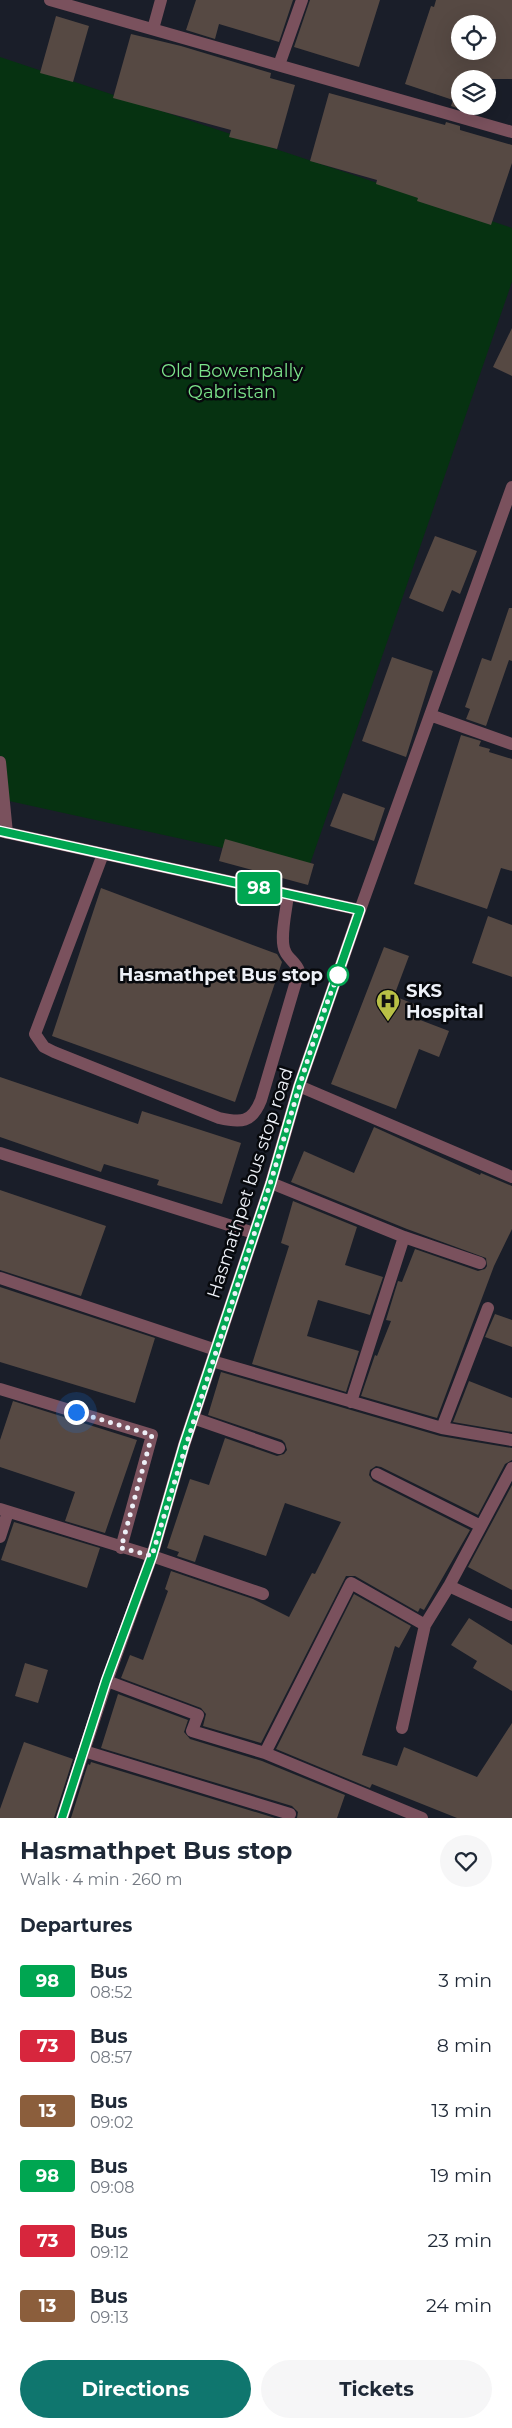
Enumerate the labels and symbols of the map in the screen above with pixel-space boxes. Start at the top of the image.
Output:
park label: Old Bowenpally Qabristan [161,360,303,403]
line badge: 98 [236,872,282,904]
place label: Hasmathpet Bus stop [119,964,323,986]
marker: Hasmathpet Bus stop [327,964,349,986]
place label: SKS Hospital [406,980,484,1023]
hospital icon: SKS Hospital [375,988,401,1022]
street label: Hasmathpet bus stop road [202,1065,298,1301]
your location [64,1400,89,1425]

